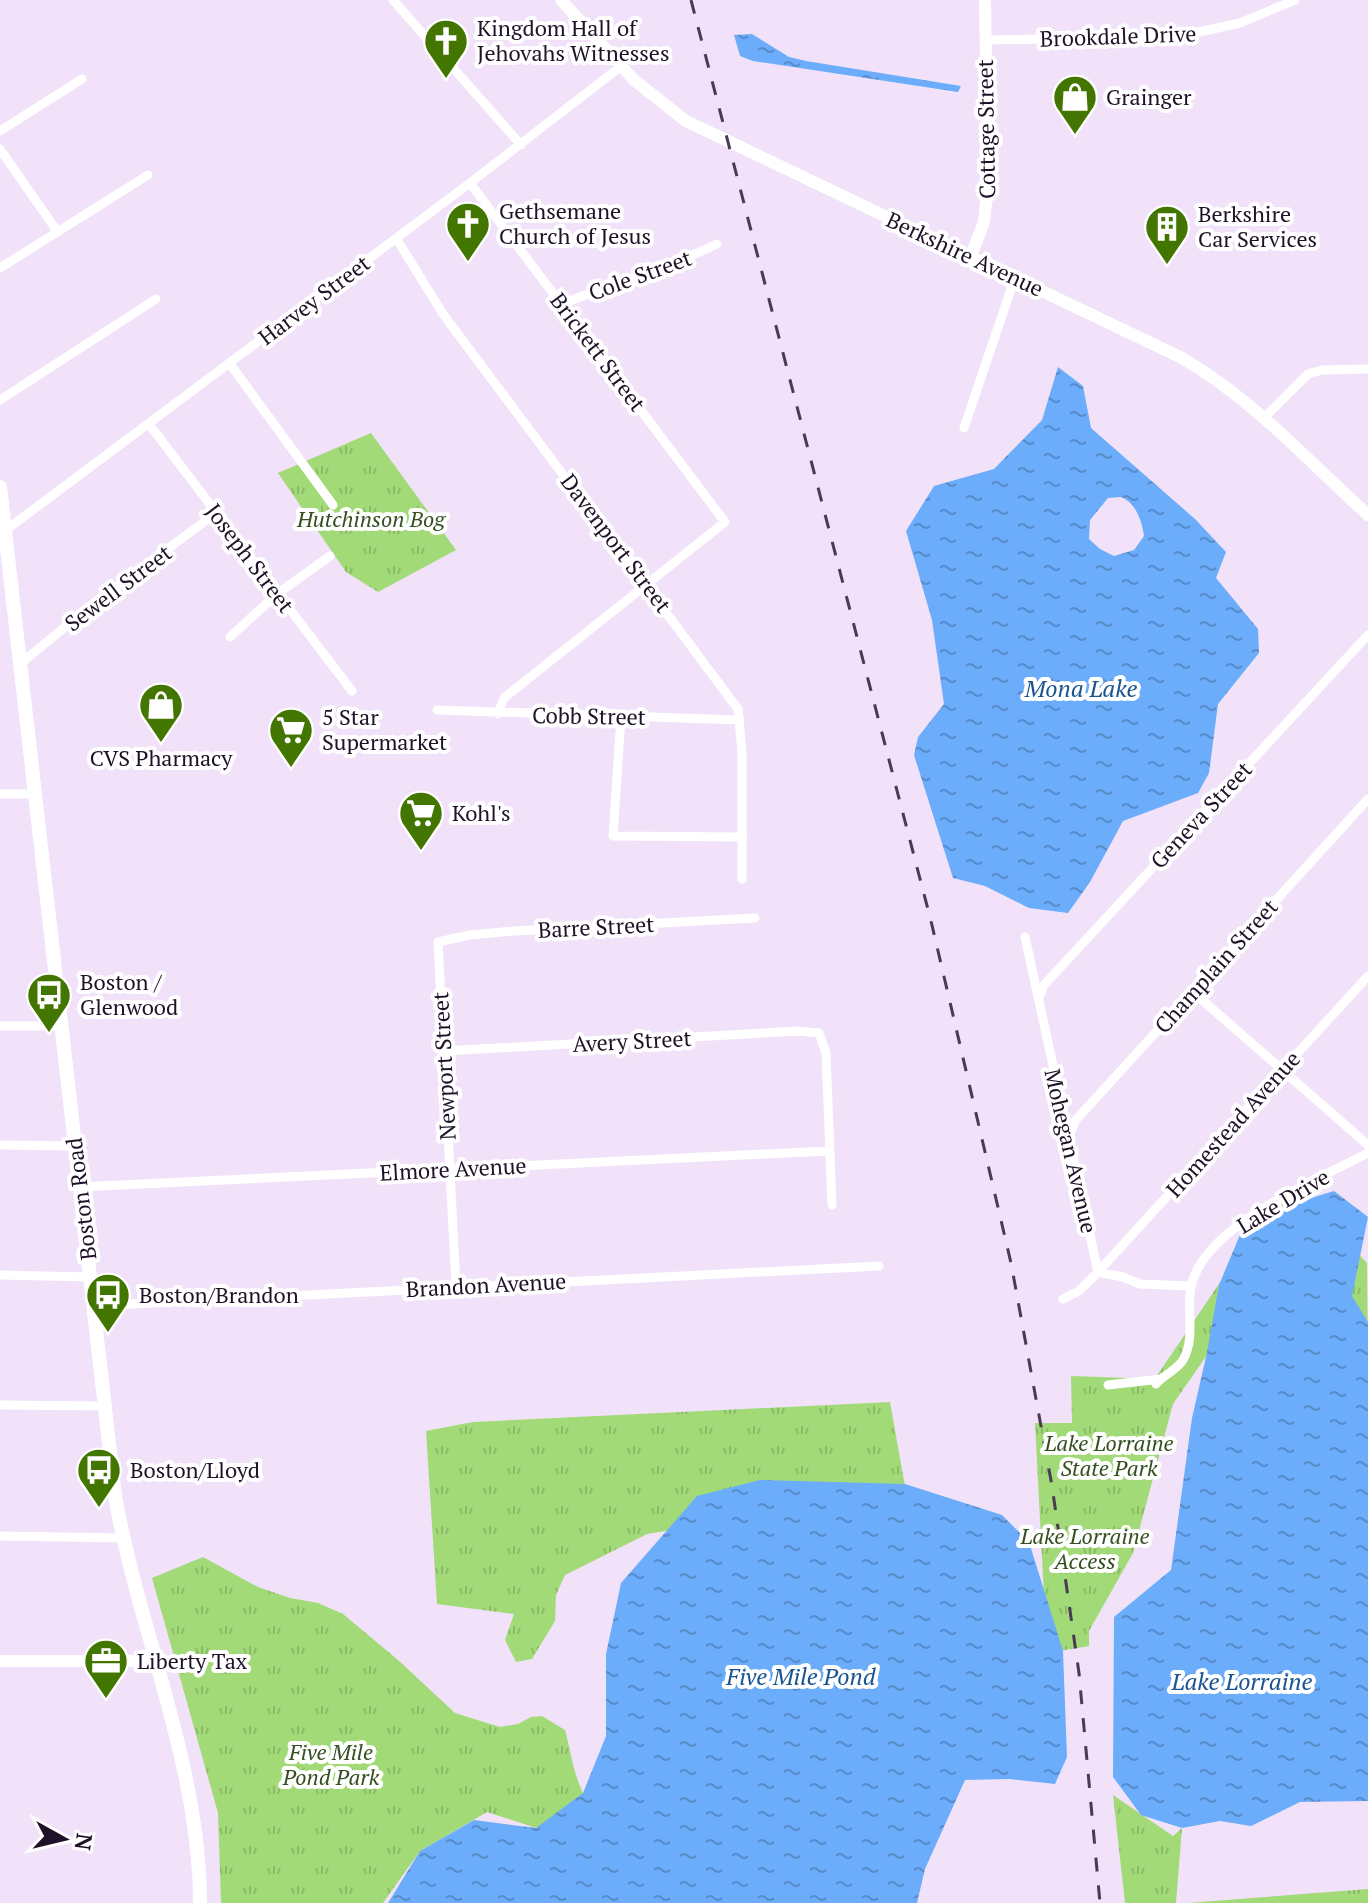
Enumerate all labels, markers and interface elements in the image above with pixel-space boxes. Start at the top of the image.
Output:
place label: Kingdom Hall of Jehovahs Witnesses [477,13,669,67]
church icon: Kingdom Hall of Jehovahs Witnesses [422,17,470,80]
street label: Brookdale Drive [1039,18,1197,53]
street label: Cottage Street [970,59,1001,199]
shop icon: Grainger [1051,73,1099,136]
place label: Grainger [1106,82,1192,111]
place label: Gethsemane Church of Jesus [499,196,651,250]
place label: Berkshire Car Services [1198,199,1317,253]
church icon: Gethsemane Church of Jesus [444,200,492,263]
building icon: Berkshire Car Services [1143,203,1191,266]
street label: Berkshire Avenue [882,204,1048,303]
street label: Cole Street [584,243,695,307]
street label: Harvey Street [252,248,375,351]
street label: Brickett Street [544,287,653,417]
street label: Davenport Street [555,467,678,618]
street label: Joseph Street [200,497,301,618]
park label: Hutchinson Bog [296,504,446,533]
street label: Sewell Street [58,538,177,637]
water label: Mona Lake [1024,672,1137,704]
shop icon: CVS Pharmacy [137,681,185,744]
street label: Cobb Street [532,700,646,731]
place label: 5 Star Supermarket [322,702,447,756]
supermarket icon: 5 Star Supermarket [267,706,315,769]
place label: CVS Pharmacy [90,743,233,772]
street label: Geneva Street [1144,755,1258,874]
supermarket icon: Kohl's [397,789,445,852]
place label: Kohl's [452,798,511,827]
street label: Champlain Street [1148,892,1284,1039]
street label: Barre Street [537,909,655,944]
place label: Boston / Glenwood [80,967,178,1021]
bus stop icon: Boston / Glenwood [25,971,73,1034]
street label: Newport Street [425,991,462,1141]
street label: Avery Street [572,1023,692,1058]
street label: Homestead Avenue [1159,1044,1306,1203]
street label: Mohegan Avenue [1038,1066,1105,1236]
street label: Boston Road [59,1136,102,1262]
street label: Elmore Avenue [379,1150,527,1187]
street label: Lake Drive [1231,1162,1334,1240]
street label: Brandon Avenue [405,1266,567,1303]
bus stop icon: Boston/Brandon [84,1271,132,1334]
place label: Boston/Brandon [139,1280,299,1309]
park label: Lake Lorraine State Park [1043,1428,1174,1482]
bus stop icon: Boston/Lloyd [75,1446,123,1509]
place label: Boston/Lloyd [130,1455,260,1484]
park label: Lake Lorraine Access [1019,1521,1150,1575]
office icon: Liberty Tax [82,1637,130,1700]
place label: Liberty Tax [137,1646,248,1675]
water label: Five Mile Pond [725,1660,877,1692]
water label: Lake Lorraine [1171,1665,1313,1697]
park label: Five Mile Pond Park [282,1737,380,1791]
north arrow [24,1799,104,1879]
text: N [69,1832,100,1852]

